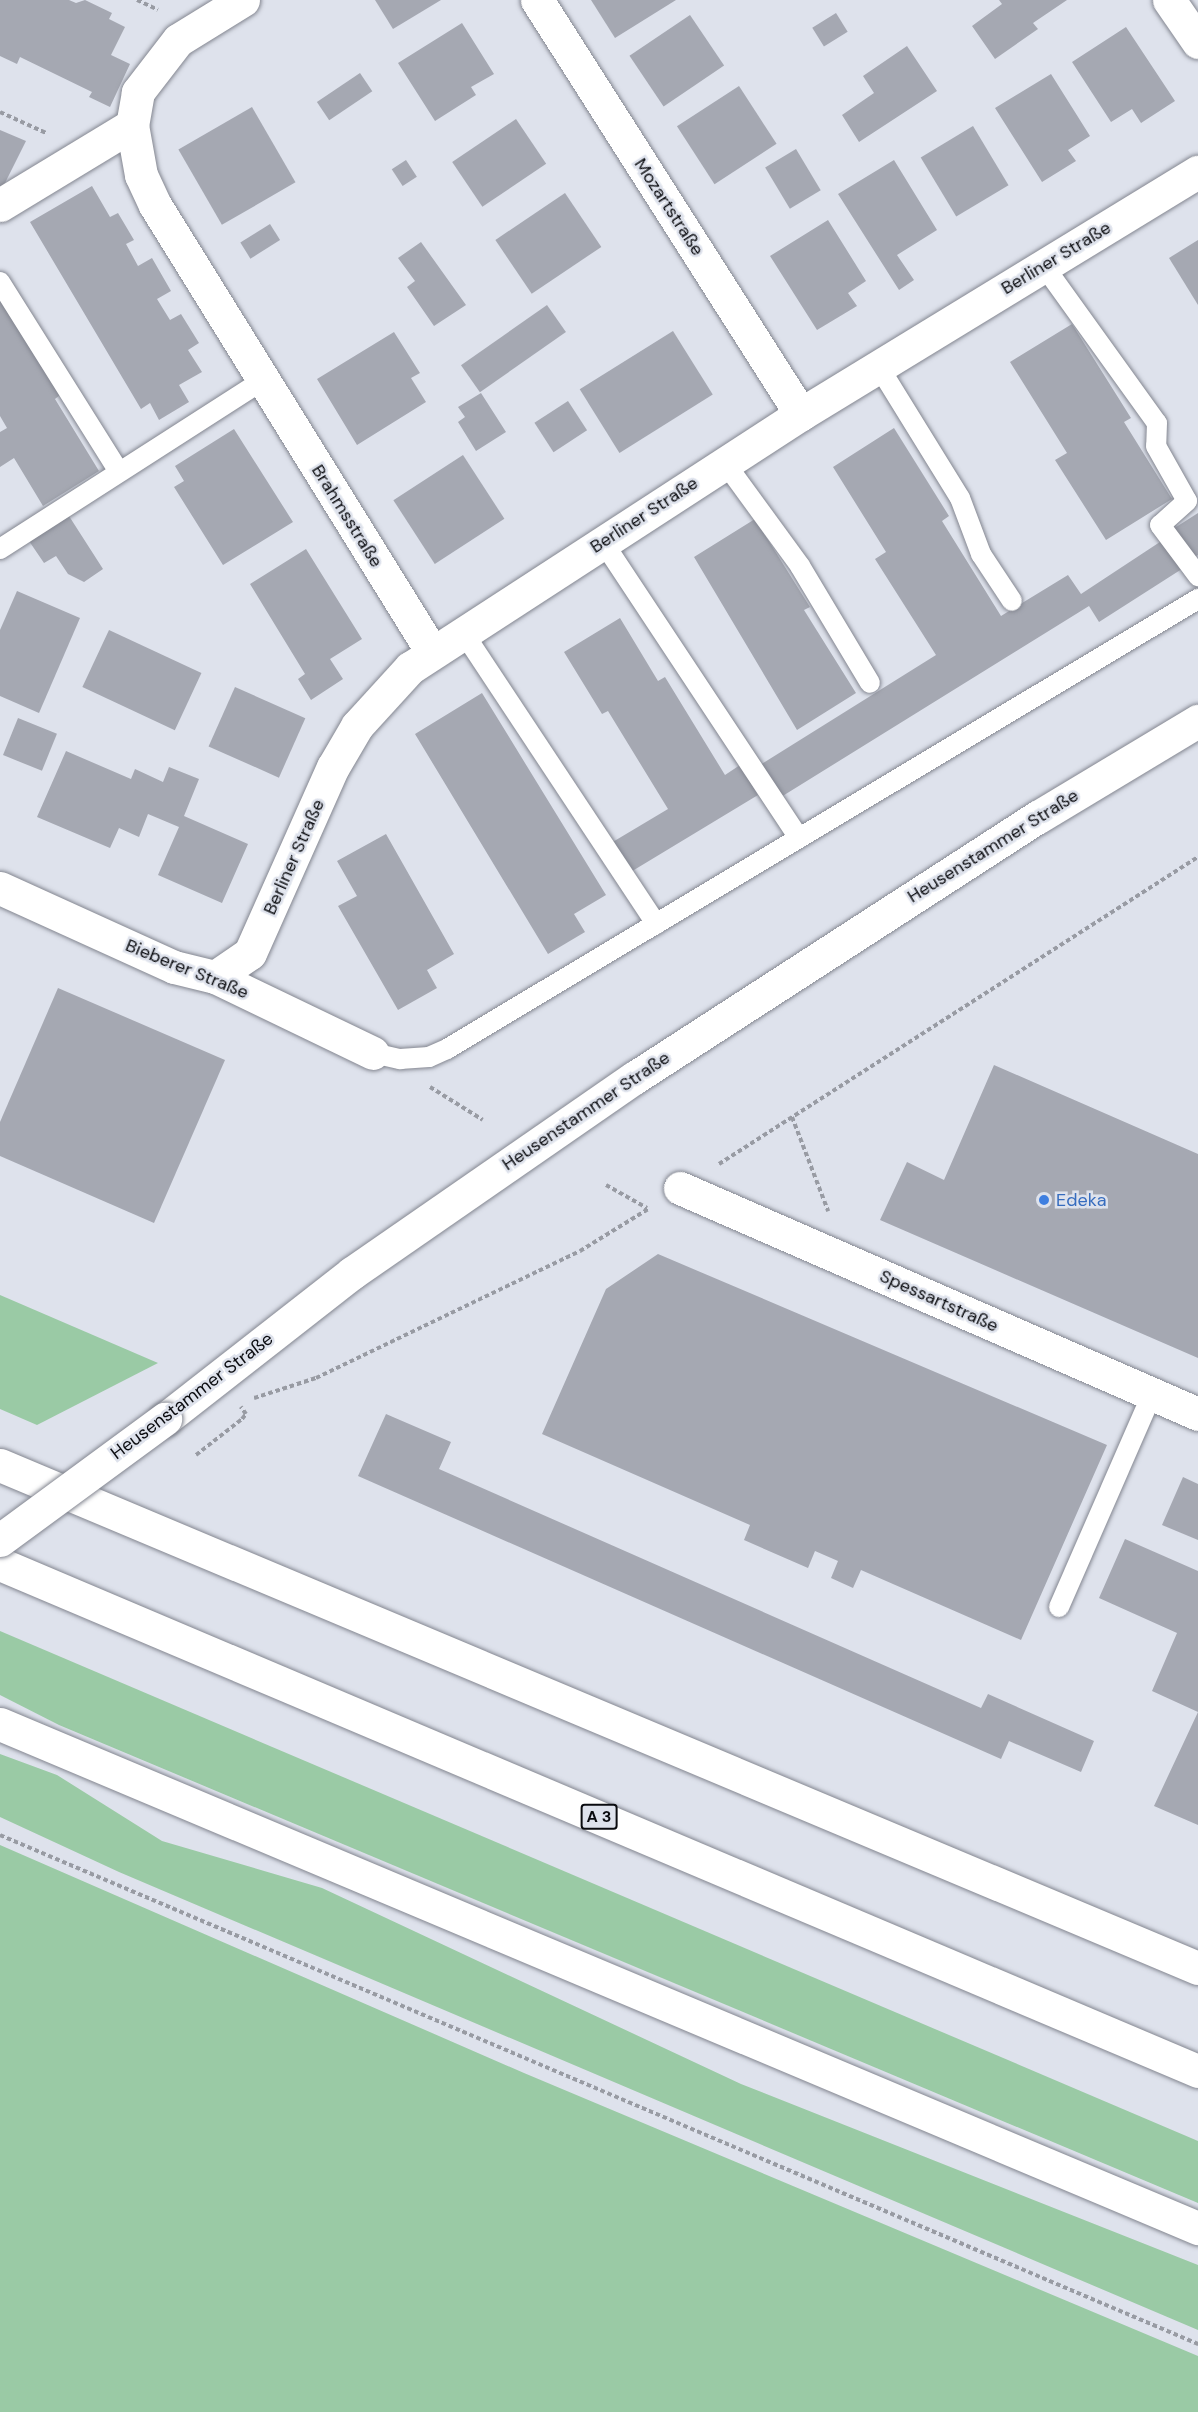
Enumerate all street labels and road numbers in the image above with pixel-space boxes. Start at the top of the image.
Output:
street label: Mozartstraße [630,154,708,260]
street label: Berliner Straße [997,217,1115,299]
street label: Brahmsstraße [307,461,387,571]
street label: Berliner Straße [586,472,702,558]
street label: Heusenstammer Straße [904,785,1082,907]
street label: Berliner Straße [259,796,329,918]
street label: Bieberer Straße [122,935,252,1003]
street label: Heusenstammer Straße [498,1047,674,1175]
street label: Spessartstraße [876,1265,1002,1337]
street label: Heusenstammer Straße [107,1328,277,1464]
road number: A 3 [580,1804,618,1830]

